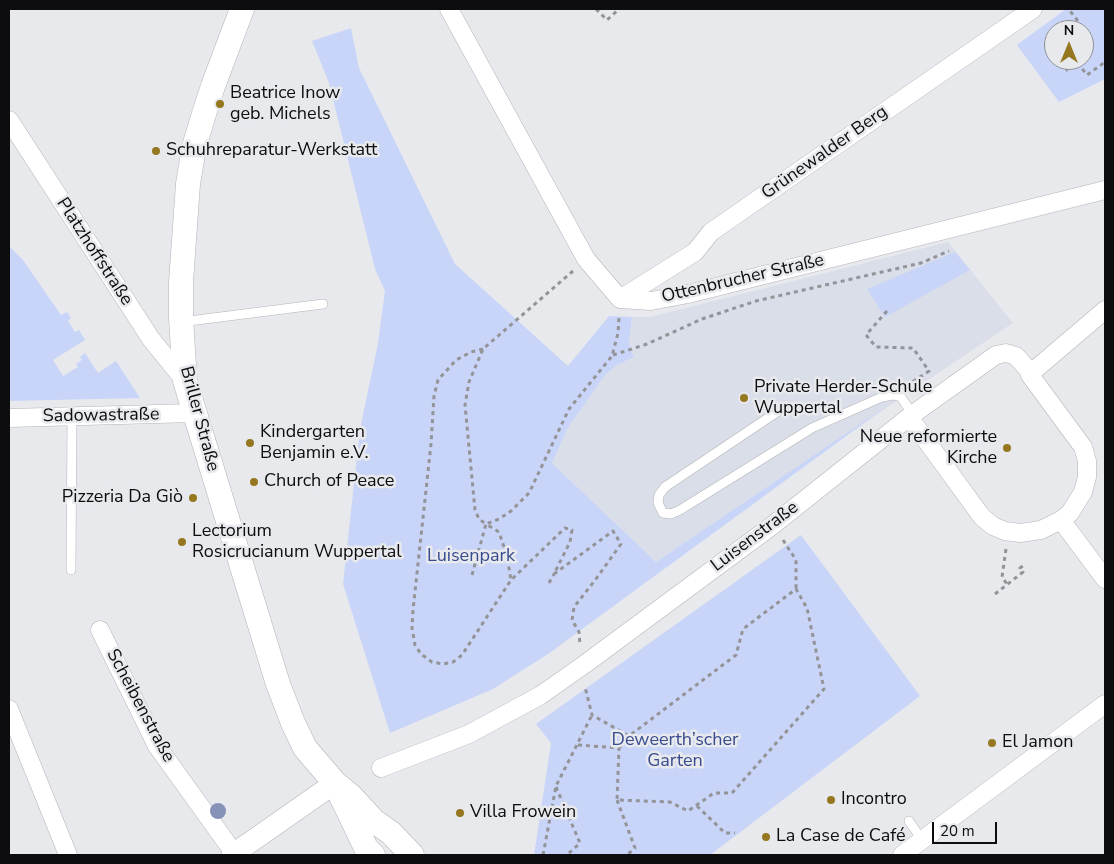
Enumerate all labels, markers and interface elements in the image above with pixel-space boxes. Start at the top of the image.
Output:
north arrow [1044,20,1094,70]
text: N [1064,21,1074,40]
place label: Beatrice Inow geb. Michels [230,83,340,126]
marker: Beatrice Inow geb. Michels [214,98,226,110]
street label: Grünewalder Berg [758,101,892,205]
place label: Schuhreparatur-Werkstatt [166,140,377,162]
marker: Schuhreparatur-Werkstatt [150,145,162,157]
street label: Platzhoffstraße [51,194,137,310]
street label: Ottenbrucher Straße [660,250,826,308]
street label: Briller Straße [175,364,223,474]
place label: Private Herder-Schule Wuppertal [754,377,932,419]
marker: Private Herder-Schule Wuppertal [738,392,750,404]
street label: Sadowastraße [42,404,160,428]
place label: Kindergarten Benjamin e.V. [260,422,368,464]
place label: Neue reformierte Kirche [860,427,997,469]
marker: Kindergarten Benjamin e.V. [244,437,256,449]
marker: Neue reformierte Kirche [1001,442,1013,454]
place label: Church of Peace [264,471,394,493]
marker: Church of Peace [248,476,260,488]
place label: Pizzeria Da Giò [62,487,183,509]
marker: Pizzeria Da Giò [187,492,199,504]
street label: Luisenstraße [707,497,803,577]
place label: Lectorium Rosicrucianum Wuppertal [192,521,402,564]
marker: Lectorium Rosicrucianum Wuppertal [176,536,188,548]
park label: Luisenpark [427,546,515,568]
street label: Scheibenstraße [101,646,179,766]
park label: Deweerth’scher Garten [612,730,738,772]
place label: El Jamon [1002,732,1073,754]
marker: El Jamon [986,737,998,749]
place label: Incontro [841,789,907,811]
marker: Incontro [825,794,837,806]
place label: Villa Frowein [470,802,576,824]
marker: Villa Frowein [454,807,466,819]
scale bar [934,812,999,844]
text: 20 m [940,821,975,841]
place label: La Case de Café [776,826,906,848]
marker: La Case de Café [760,831,772,843]

